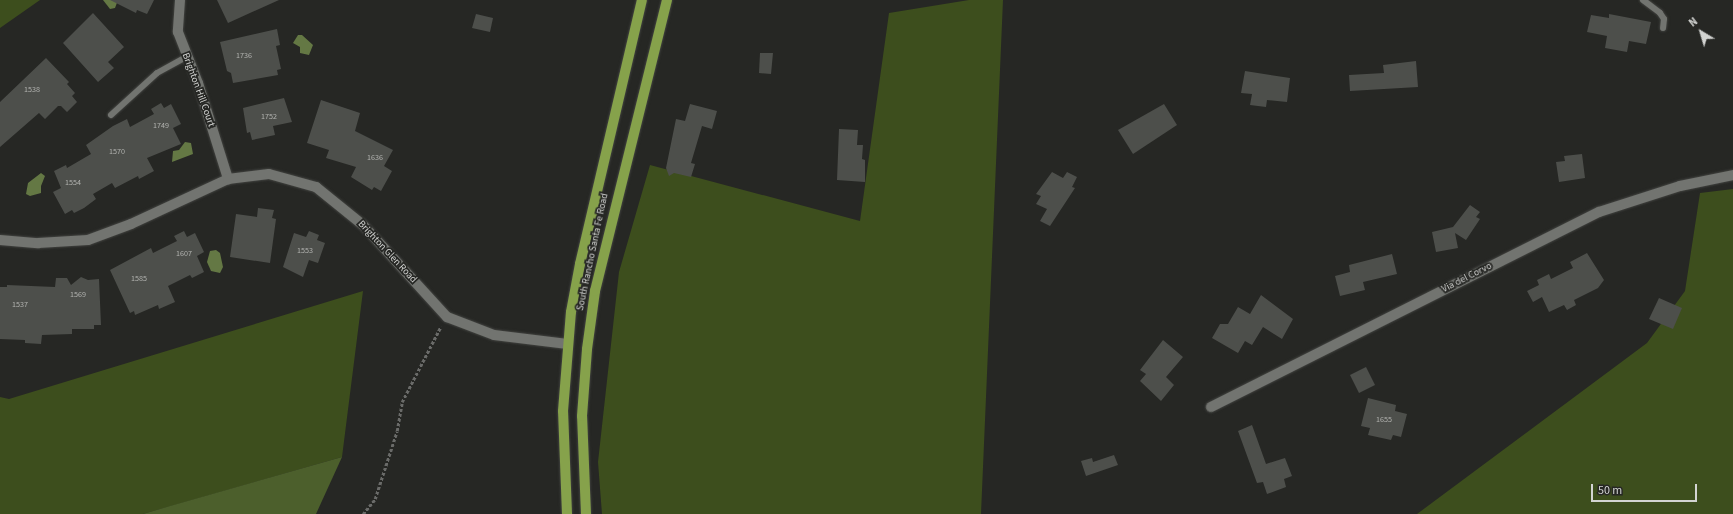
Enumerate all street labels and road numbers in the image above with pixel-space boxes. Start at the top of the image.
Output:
street label: Brighton Hill Court [179,51,217,129]
street label: South Rancho Santa Fe Road [575,192,611,312]
street label: Brighton Glen Road [355,218,419,286]
street label: Via del Corvo [1440,260,1494,296]

